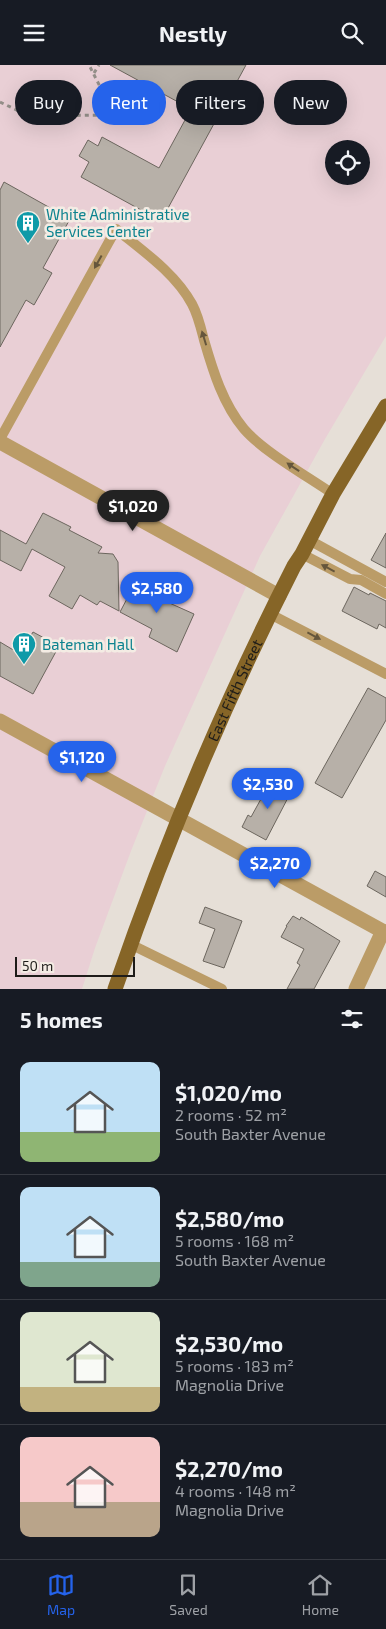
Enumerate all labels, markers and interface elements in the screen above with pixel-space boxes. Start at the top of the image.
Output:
icon: menu [20,19,48,47]
icon: search [338,19,366,47]
text: Nestly [159,20,227,46]
chip: Buy [15,80,82,125]
chip: Rent [92,80,166,125]
chip: Filters [176,80,264,125]
chip: New [274,80,347,125]
map controls [325,140,370,185]
button: locate [325,140,370,185]
place label: White Administrative Services Center [46,205,190,240]
building icon: White Administrative Services Center [15,210,41,244]
one-way arrow [94,255,102,270]
one-way arrow [199,330,207,345]
one-way arrow [286,462,300,472]
pin: $1,020 [92,489,174,532]
text: $1,020 [108,496,158,515]
one-way arrow [321,564,335,572]
pin: $2,580 [116,571,198,614]
text: $2,580 [131,578,183,597]
building icon: Bateman Hall [11,631,37,665]
one-way arrow [307,632,321,640]
place label: Bateman Hall [42,635,134,653]
street label: East Fifth Street [203,636,266,744]
pin: $1,120 [41,741,123,783]
text: $1,120 [59,747,105,766]
pin: $2,530 [227,767,309,810]
text: $2,530 [243,774,293,793]
pin: $2,270 [234,847,316,889]
text: $2,270 [250,853,300,872]
scale bar [15,954,135,977]
text: 50 m [22,957,53,974]
icon: filters [338,1005,366,1033]
text: 5 homes [20,1007,103,1032]
text: $1,020/mo [175,1080,282,1105]
icon: home [60,1082,120,1142]
text: 2 rooms · 52 m² [175,1105,287,1124]
text: South Baxter Avenue [175,1124,326,1143]
text: $2,580/mo [175,1206,284,1231]
icon: home [60,1207,120,1267]
text: 5 rooms · 168 m² [175,1231,294,1250]
text: South Baxter Avenue [175,1250,326,1269]
text: $2,530/mo [175,1331,283,1356]
icon: home [60,1332,120,1392]
text: 5 rooms · 183 m² [175,1356,294,1375]
text: Magnolia Drive [175,1375,284,1394]
text: $2,270/mo [175,1456,283,1481]
icon: home [60,1457,120,1517]
text: 4 rooms · 148 m² [175,1481,296,1500]
text: Magnolia Drive [175,1500,284,1519]
tab: Map [47,1571,75,1618]
tab: Saved [169,1571,208,1618]
tab: Home [302,1571,339,1618]

